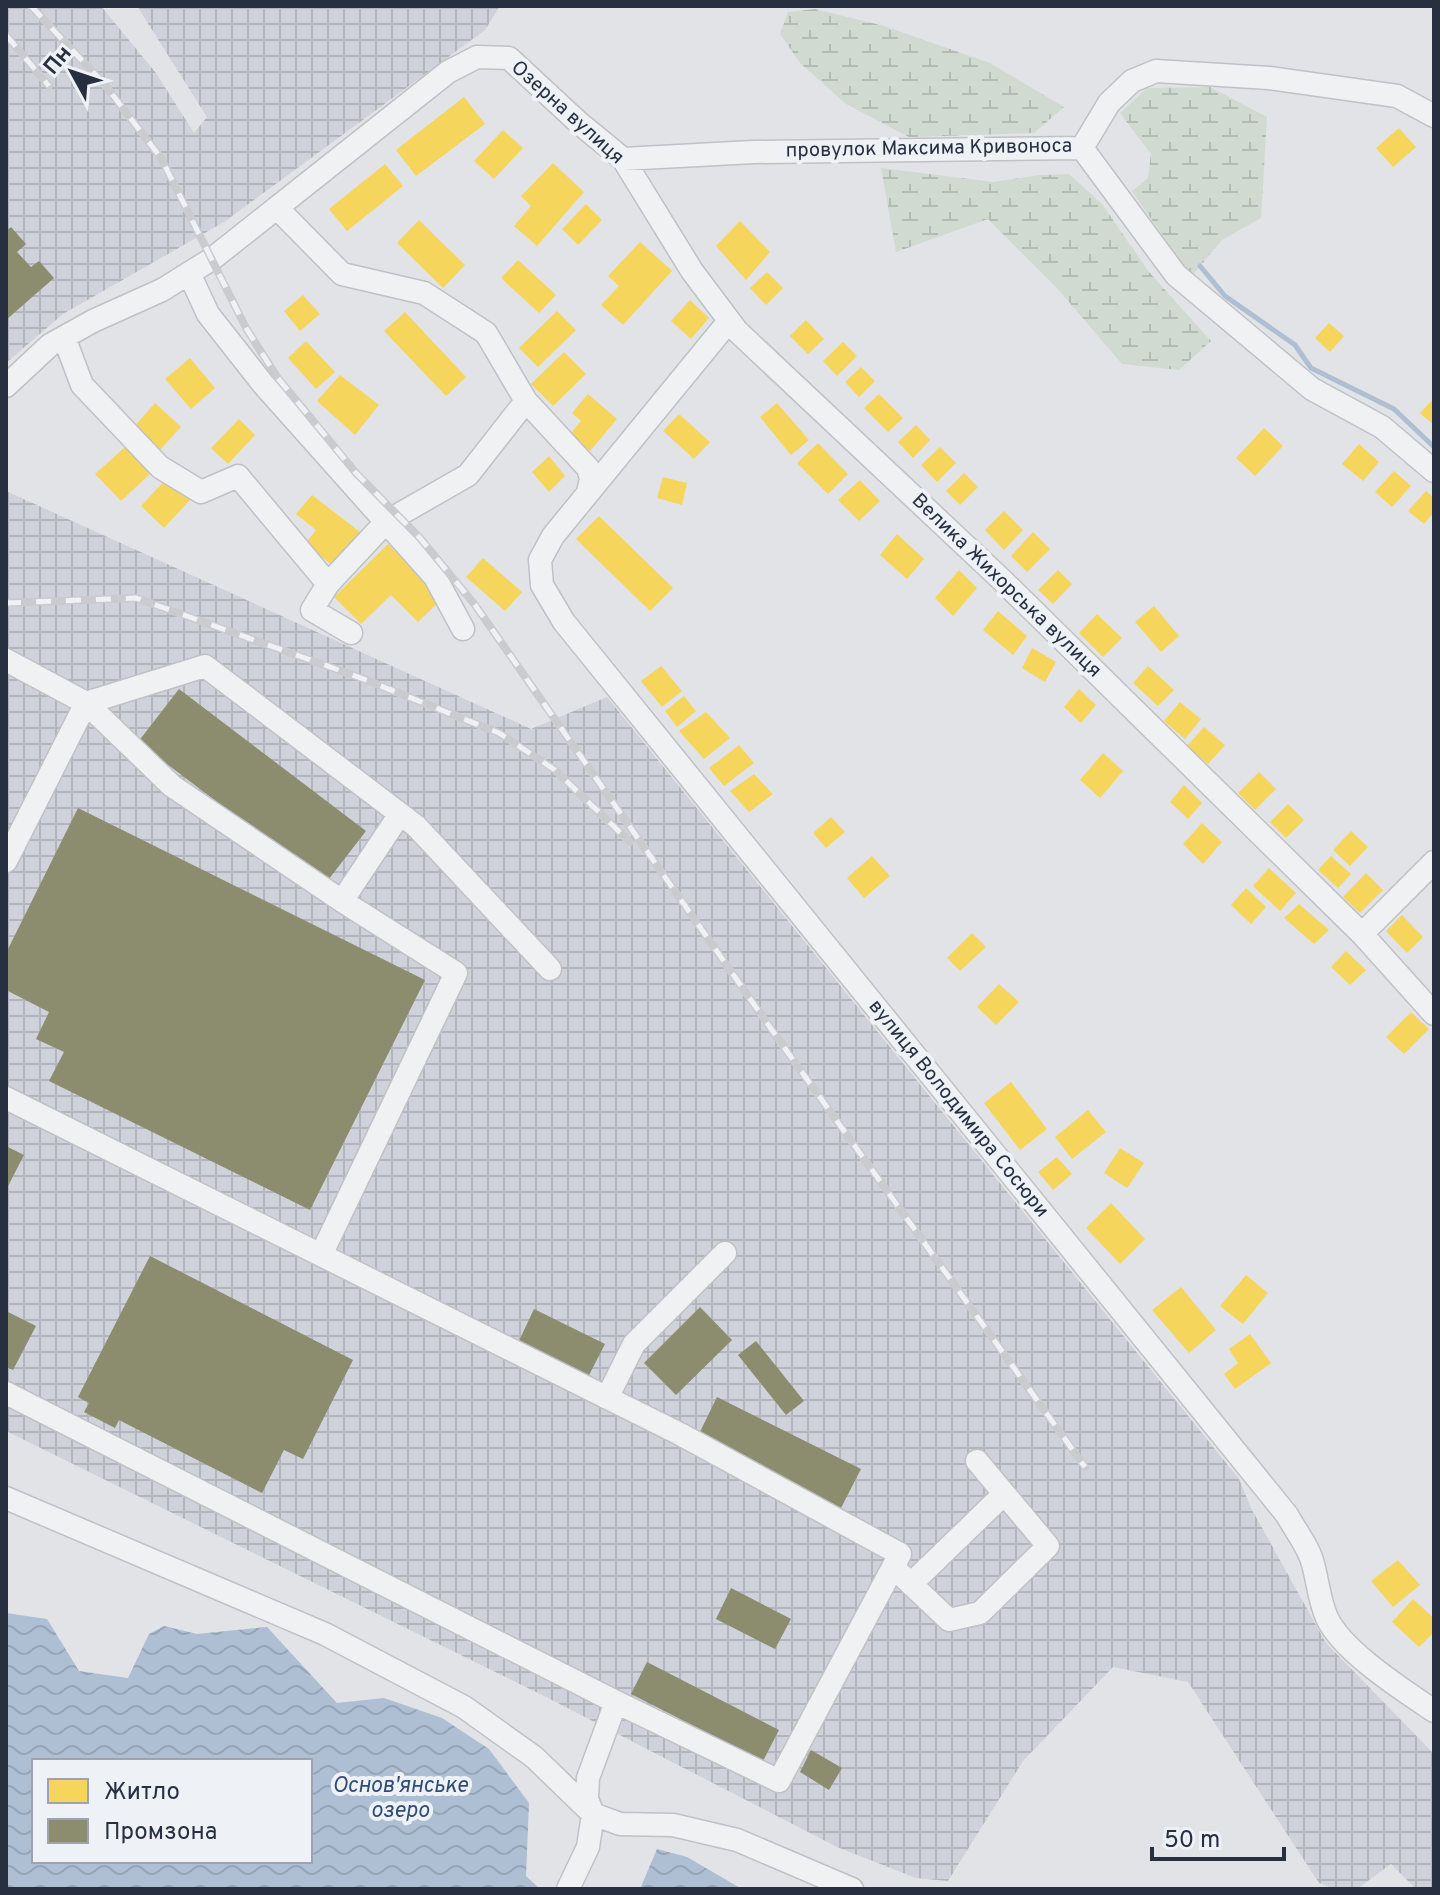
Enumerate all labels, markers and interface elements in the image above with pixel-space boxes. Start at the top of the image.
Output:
north arrow [32,32,112,112]
text: Пн [39,41,78,81]
street label: Озерна вулиця [505,55,629,171]
street label: провулок Максима Кривоноса [786,134,1072,164]
street label: Велика Жихорська вулиця [905,488,1107,684]
street label: вулиця Володимира Сосюри [862,995,1054,1223]
legend [32,1759,312,1863]
water label: Основ'янське озеро [332,1773,468,1825]
text: Житло [104,1778,180,1808]
scale bar [1152,1811,1284,1861]
text: Промзона [104,1818,217,1848]
text: 50 m [1164,1826,1220,1856]

